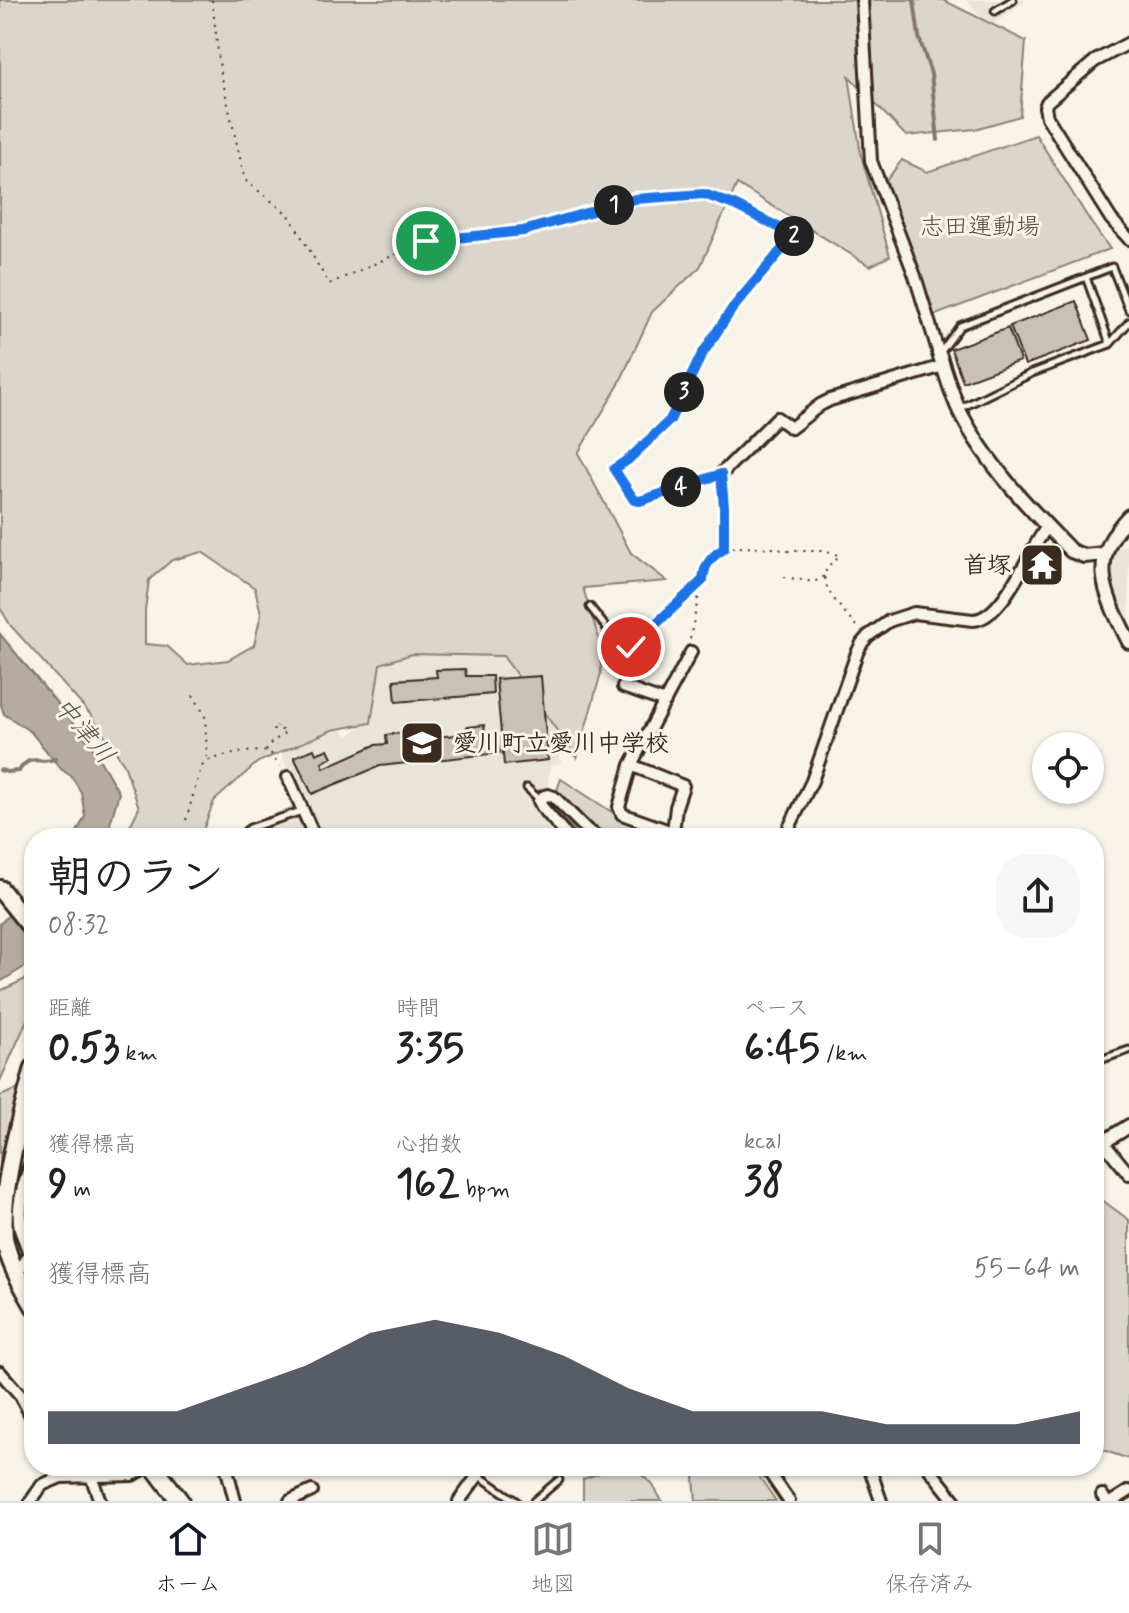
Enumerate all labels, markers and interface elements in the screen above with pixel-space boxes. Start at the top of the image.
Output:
pin: 1 [594,185,634,225]
text: 1 [609,191,619,219]
pin [392,207,460,275]
park label: 志田運動場 [920,212,1040,243]
pin: 2 [774,216,814,256]
icon: arrive [404,219,448,263]
text: 2 [789,222,799,250]
pin: 3 [664,372,704,412]
text: 3 [679,378,689,406]
pin: 4 [661,467,701,507]
text: 4 [675,473,687,501]
temple icon: 首塚 [1018,541,1066,589]
place label: 首塚 [963,551,1011,582]
pin [597,613,665,681]
icon: check [609,625,653,669]
water label: 中津川 [45,690,122,772]
school or university icon: 愛川町立愛川中学校 [398,719,446,767]
place label: 愛川町立愛川中学校 [453,729,669,760]
map controls [1032,732,1104,804]
button: locate [1032,732,1104,804]
text: 朝のラン [48,850,224,908]
button: share [996,854,1080,938]
text: 08:32 [48,909,109,943]
text: 距離 [48,995,92,1023]
text: 時間 [396,995,440,1023]
text: ペース [744,995,809,1023]
text: 0.53 [48,1023,120,1075]
text: 3:35 [396,1023,464,1075]
text: 6:45 [744,1023,820,1075]
text: km [120,1040,158,1068]
text: /km [820,1040,867,1068]
text: kcal [744,1128,781,1156]
text: 獲得標高 [48,1131,136,1159]
text: 心拍数 [396,1131,462,1159]
text: 38 [744,1156,784,1208]
text: 9 [48,1159,68,1211]
text: 162 [396,1159,460,1211]
text: m [68,1176,91,1204]
text: bpm [460,1176,510,1204]
text: 55–64 m [974,1252,1080,1286]
text: 獲得標高 [48,1258,152,1292]
tab: ホーム [155,1517,220,1599]
tab: 地図 [531,1517,575,1599]
tab: 保存済み [886,1517,974,1599]

